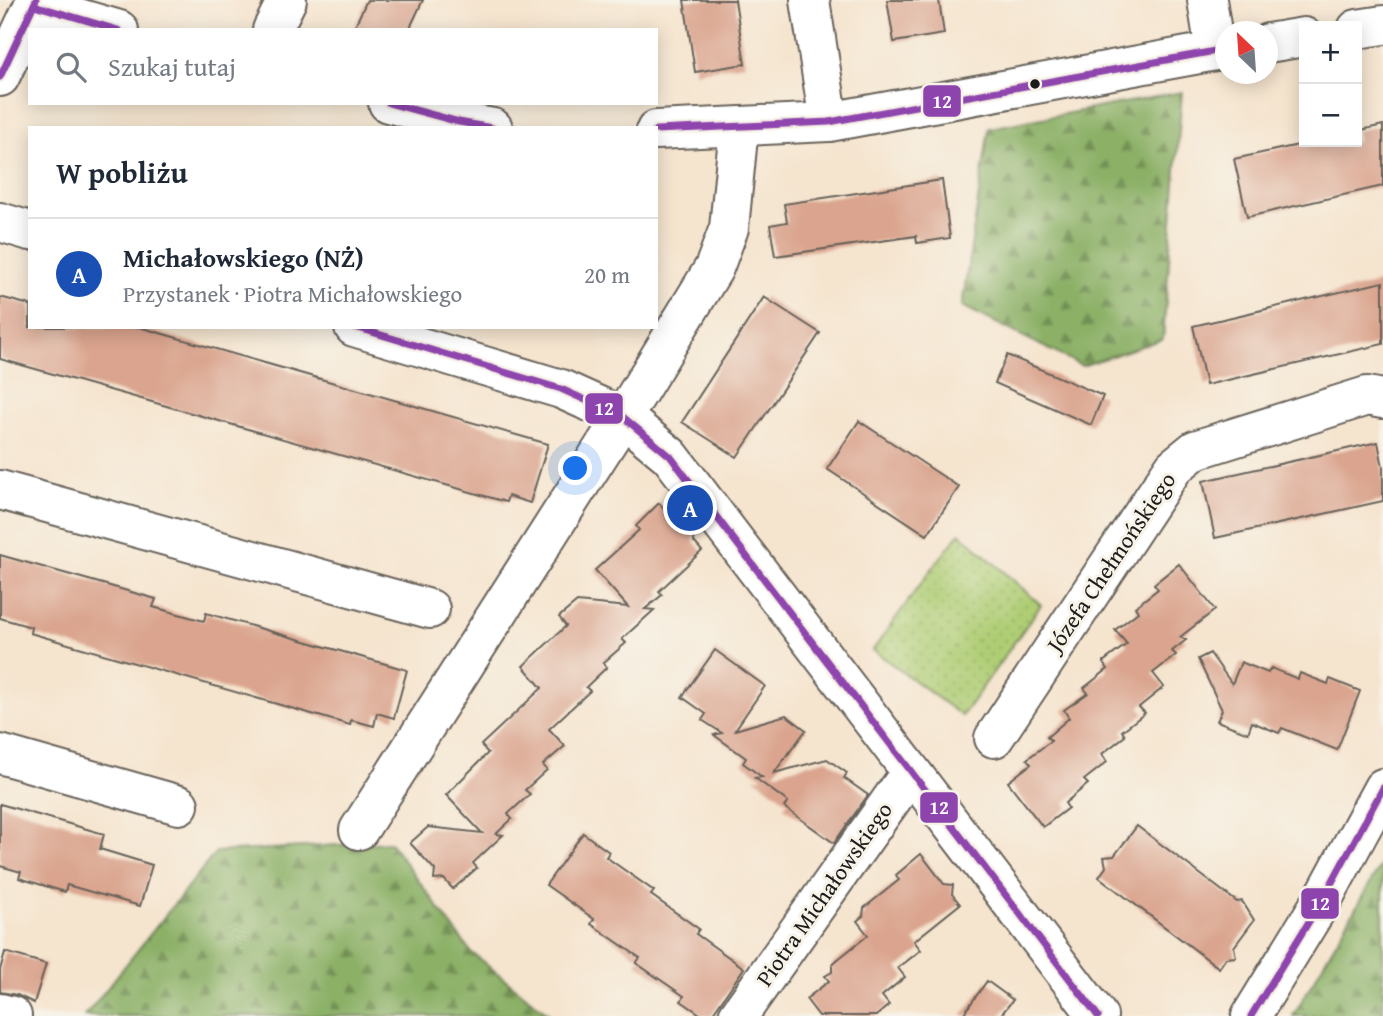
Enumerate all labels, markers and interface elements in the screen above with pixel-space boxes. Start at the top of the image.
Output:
north arrow [1215,21,1278,84]
map controls [1299,21,1362,147]
button: + [1299,21,1362,84]
search box [28,28,658,105]
text: Szukaj tutaj [108,47,236,86]
icon: search [52,48,90,86]
unlabelled marker [1028,77,1042,91]
line badge: 12 [922,84,962,118]
button: − [1299,84,1362,147]
text: 12 [932,87,952,115]
text: W pobliżu [56,150,188,194]
text: Michałowskiego (NŻ) [123,238,364,277]
text: A [72,258,86,291]
text: 20 m [584,258,630,291]
text: Przystanek · Piotra Michałowskiego [123,277,462,310]
line badge: 12 [584,392,624,425]
text: 12 [594,394,614,422]
your location [558,451,592,485]
street label: Józefa Chełmońskiego [1036,465,1183,661]
pin: A [667,482,713,534]
line badge: 12 [919,791,959,824]
text: 12 [929,793,949,821]
street label: Piotra Michałowskiego [747,795,900,993]
line badge: 12 [1300,887,1340,920]
text: 12 [1310,889,1330,917]

